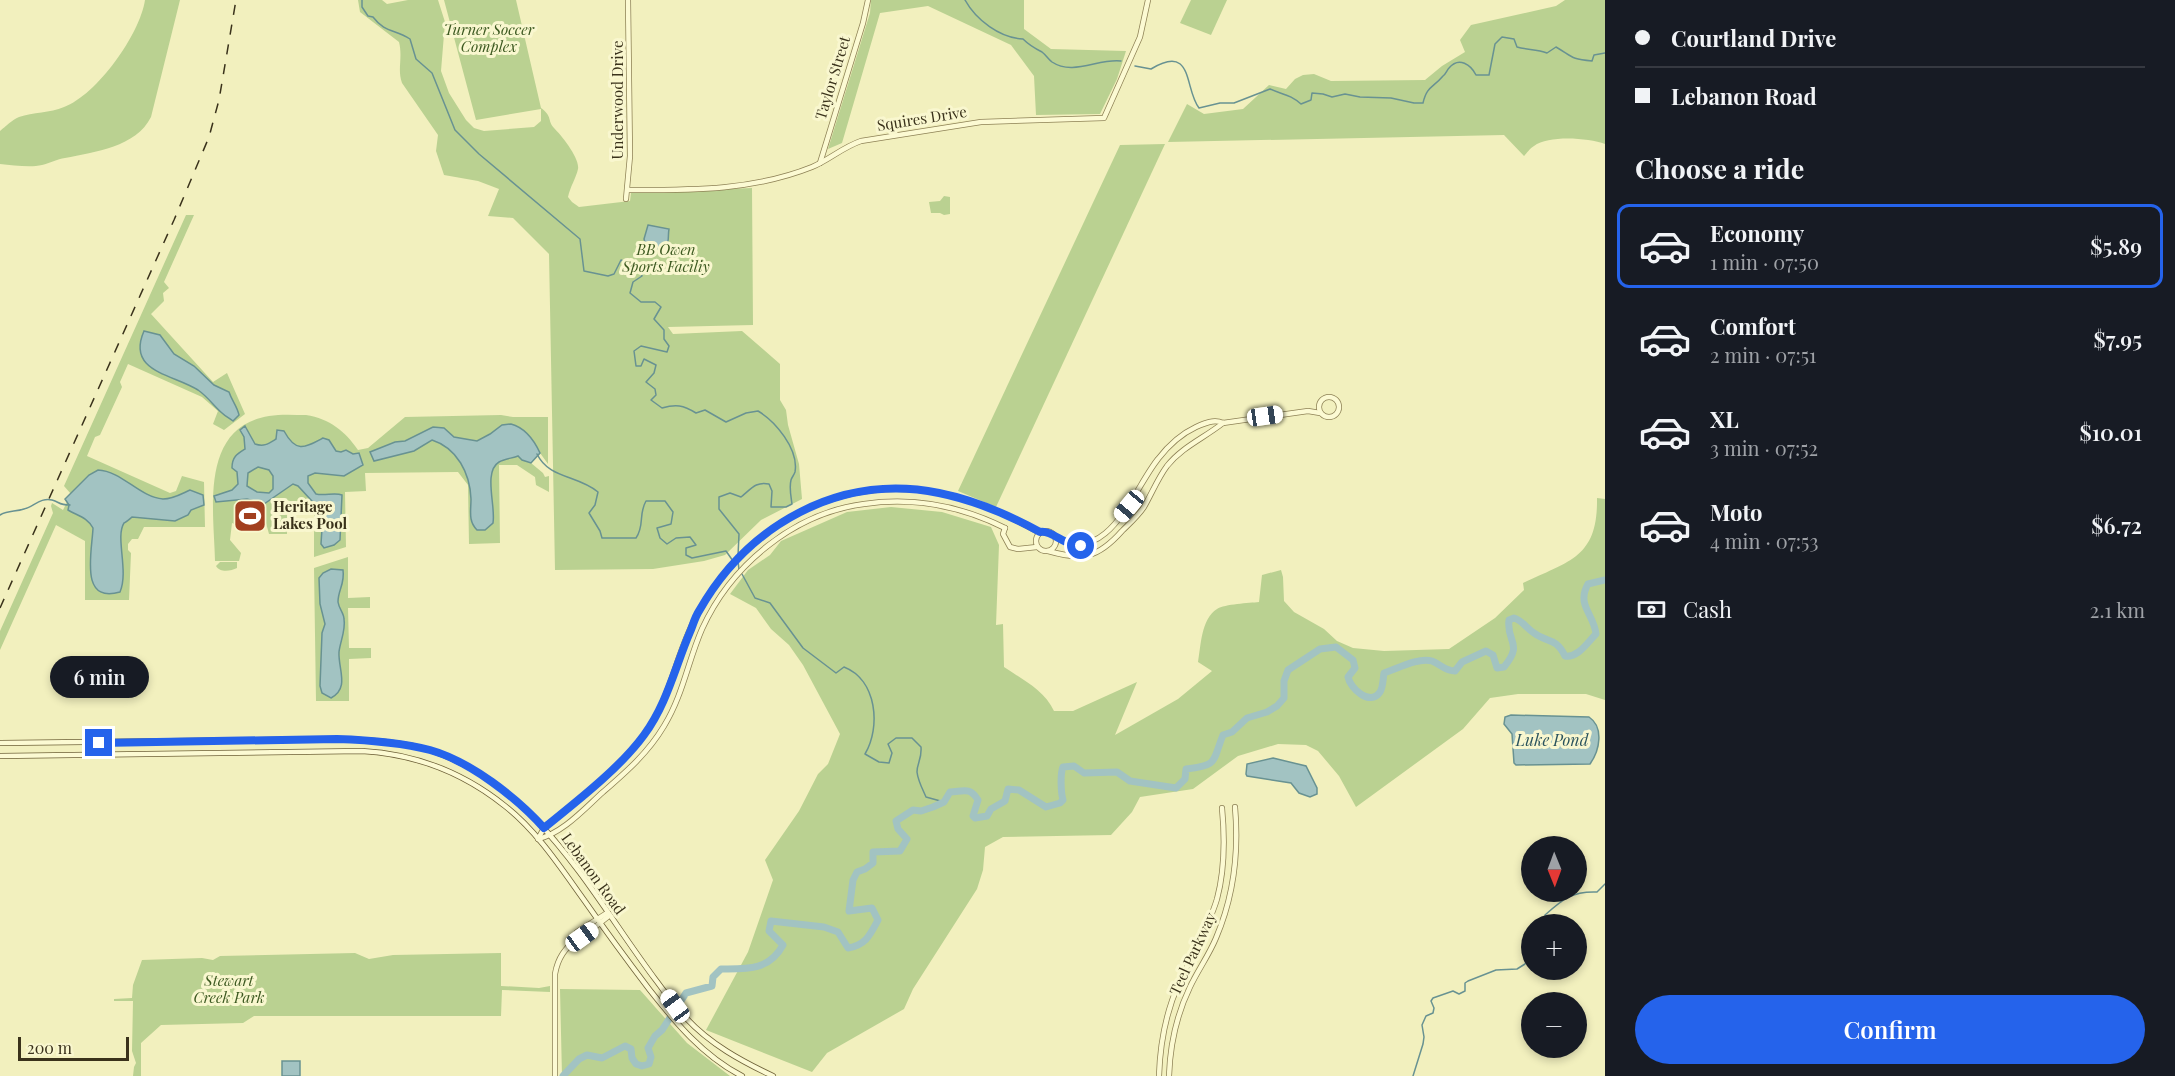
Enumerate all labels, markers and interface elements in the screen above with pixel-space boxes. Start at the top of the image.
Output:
park label: Turner Soccer Complex [444,19,535,56]
text: Courtland Drive [1671,23,1836,53]
street label: Taylor Street [810,33,854,122]
street label: Underwood Drive [607,41,627,159]
text: Lebanon Road [1671,81,1817,111]
street label: Squires Drive [875,101,968,135]
text: Choose a ride [1635,150,1804,186]
text: Economy [1710,218,1804,248]
icon: car [1638,219,1692,273]
text: $5.89 [2090,231,2142,261]
park label: BB Owen Sports Faciliy [621,239,710,276]
text: 1 min · 07:50 [1710,248,1819,275]
text: Comfort [1710,311,1796,341]
icon: car [1638,312,1692,366]
text: $7.95 [2094,324,2142,354]
text: 2 min · 07:51 [1710,341,1817,368]
text: XL [1710,404,1739,434]
car [1246,405,1284,427]
icon: car [1638,405,1692,459]
text: $10.01 [2080,417,2142,447]
text: 3 min · 07:52 [1710,434,1818,461]
car [1111,486,1147,526]
place label: Heritage Lakes Pool [273,496,348,533]
text: Moto [1710,497,1763,527]
sports icon: Heritage Lakes Pool [232,498,268,534]
icon: car [1638,498,1692,552]
text: $6.72 [2091,510,2142,540]
text: 4 min · 07:53 [1710,527,1818,554]
route start [1067,532,1094,559]
icon: cash [1635,593,1668,626]
text: Cash [1683,594,1732,624]
text: 2.1 km [2090,596,2145,623]
callout: 6 min [50,656,148,698]
text: 6 min [73,663,126,690]
route end [85,729,112,756]
water label: Luke Pond [1515,729,1590,750]
street label: Lebanon Road [557,829,630,918]
north arrow [1521,836,1587,902]
map controls [1521,836,1587,1058]
street label: Teel Parkway [1164,909,1220,998]
button: + [1521,914,1587,980]
car [562,919,602,955]
park label: Stewart Creek Park [193,970,265,1007]
car [657,986,693,1026]
button: − [1521,992,1587,1058]
button: Confirm [1635,995,2145,1064]
scale bar [18,1034,129,1062]
text: 200 m [27,1037,72,1058]

